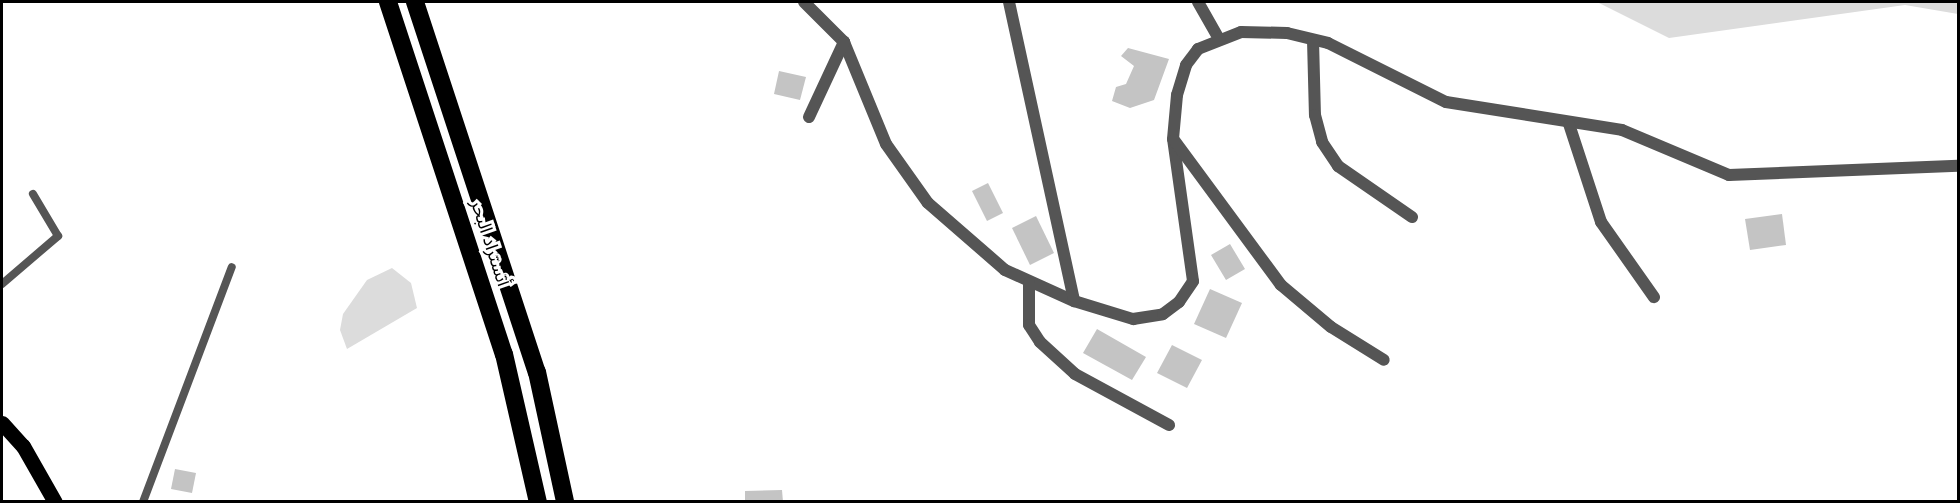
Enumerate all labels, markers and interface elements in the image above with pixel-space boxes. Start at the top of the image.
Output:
street label: أتستراد البحر [466,197,514,289]

